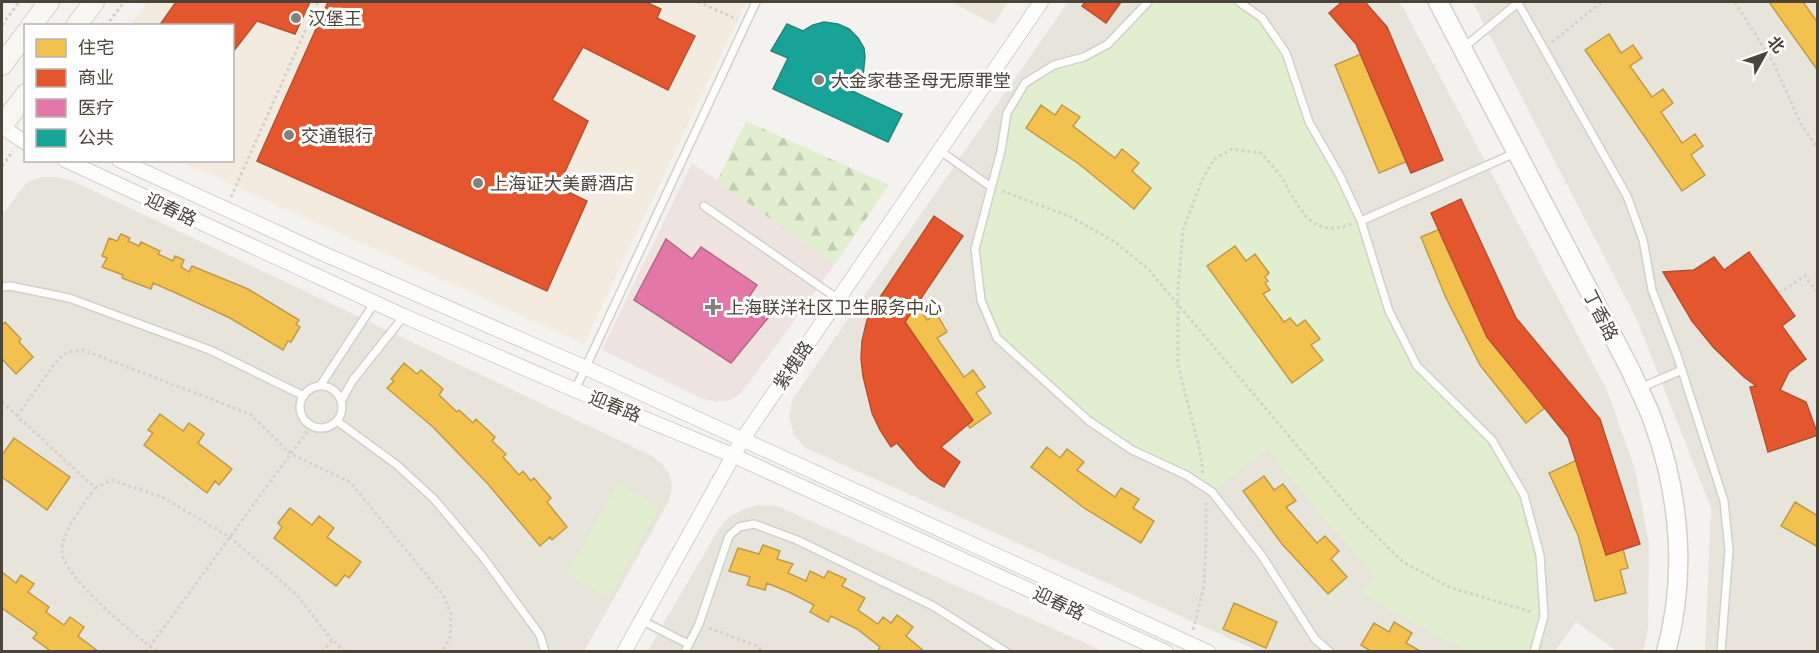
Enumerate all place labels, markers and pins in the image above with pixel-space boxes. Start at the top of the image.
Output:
place label: 汉堡王 [308,7,362,30]
marker: 汉堡王 [289,11,303,25]
place label: 大金家巷圣母无原罪堂 [831,69,1011,92]
marker: 大金家巷圣母无原罪堂 [812,73,826,87]
place label: 交通银行 [301,124,373,147]
marker: 交通银行 [282,128,296,142]
place label: 上海证大美爵酒店 [490,172,634,195]
marker: 上海证大美爵酒店 [471,176,485,190]
place label: 上海联洋社区卫生服务中心 [726,296,942,319]
marker: 上海联洋社区卫生服务中心 [704,298,722,316]

